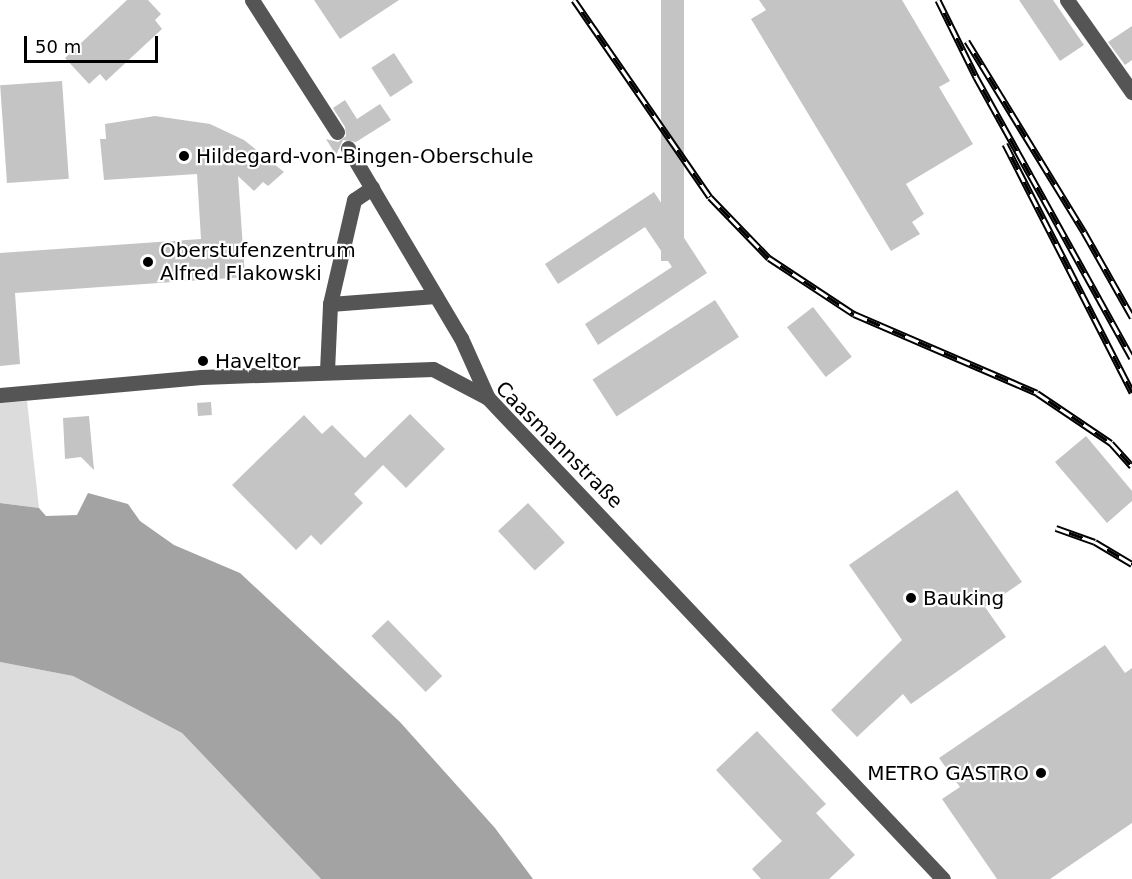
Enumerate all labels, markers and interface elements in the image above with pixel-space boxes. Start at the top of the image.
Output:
scale bar [27,24,160,62]
text: 50 m [35,36,81,57]
place label: Hildegard-von-Bingen-Oberschule [196,144,534,168]
marker: Hildegard-von-Bingen-Oberschule [177,149,191,163]
place label: Oberstufenzentrum Alfred Flakowski [160,238,356,285]
marker: Oberstufenzentrum Alfred Flakowski [141,255,155,269]
place label: Haveltor [215,349,300,373]
marker: Haveltor [196,354,210,368]
street label: Caasmannstraße [491,377,627,513]
place label: Bauking [923,586,1004,610]
marker: Bauking [904,591,918,605]
place label: METRO GASTRO [867,761,1029,785]
marker: METRO GASTRO [1034,766,1048,780]

